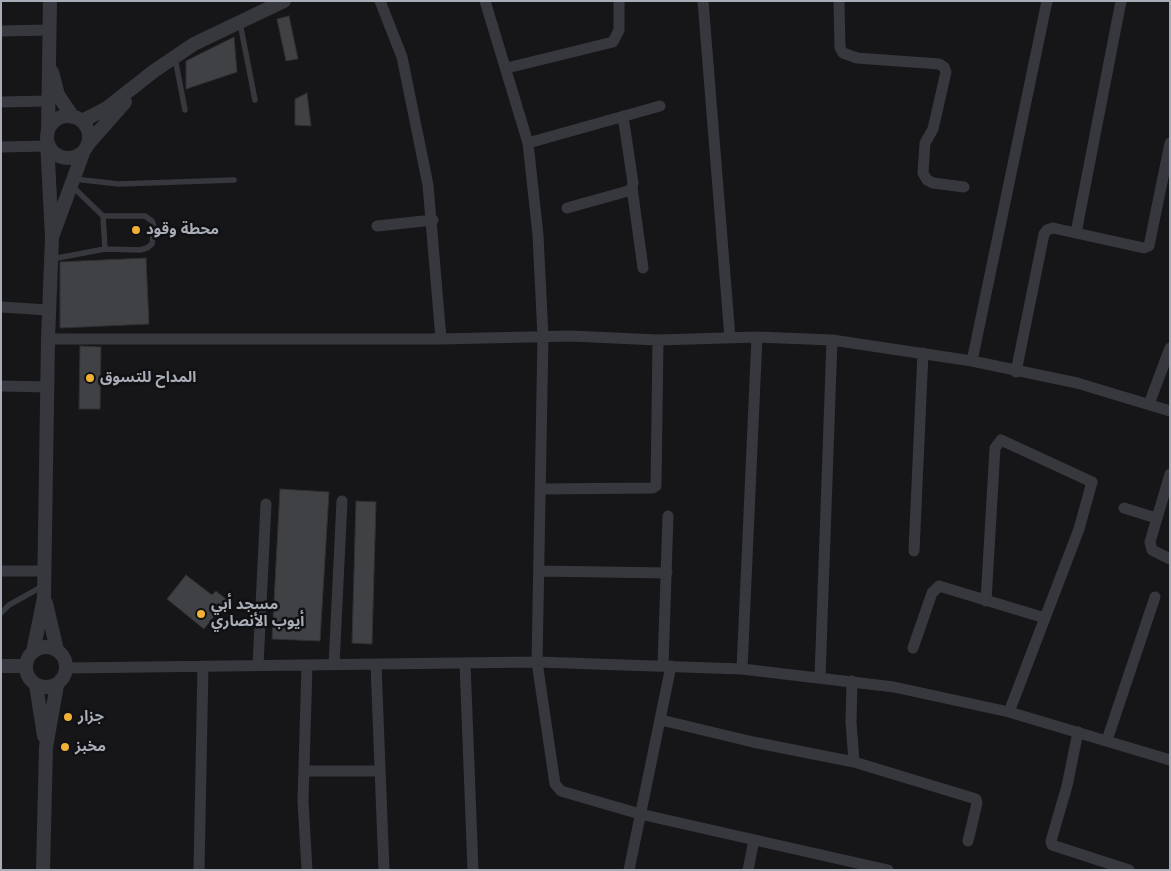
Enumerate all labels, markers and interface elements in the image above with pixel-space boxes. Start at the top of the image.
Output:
place label: محطة وقود [146,221,219,239]
marker: محطة وقود [130,224,142,236]
place label: المداح للتسوق [100,369,196,387]
marker: المداح للتسوق [84,372,96,384]
place label: مسجد أبي أيوب الأنصاري [211,596,304,631]
marker: مسجد أبي أيوب الأنصاري [195,608,207,620]
place label: جزار [78,708,104,726]
marker: جزار [62,711,74,723]
place label: مخبز [75,738,106,756]
marker: مخبز [59,741,71,753]

